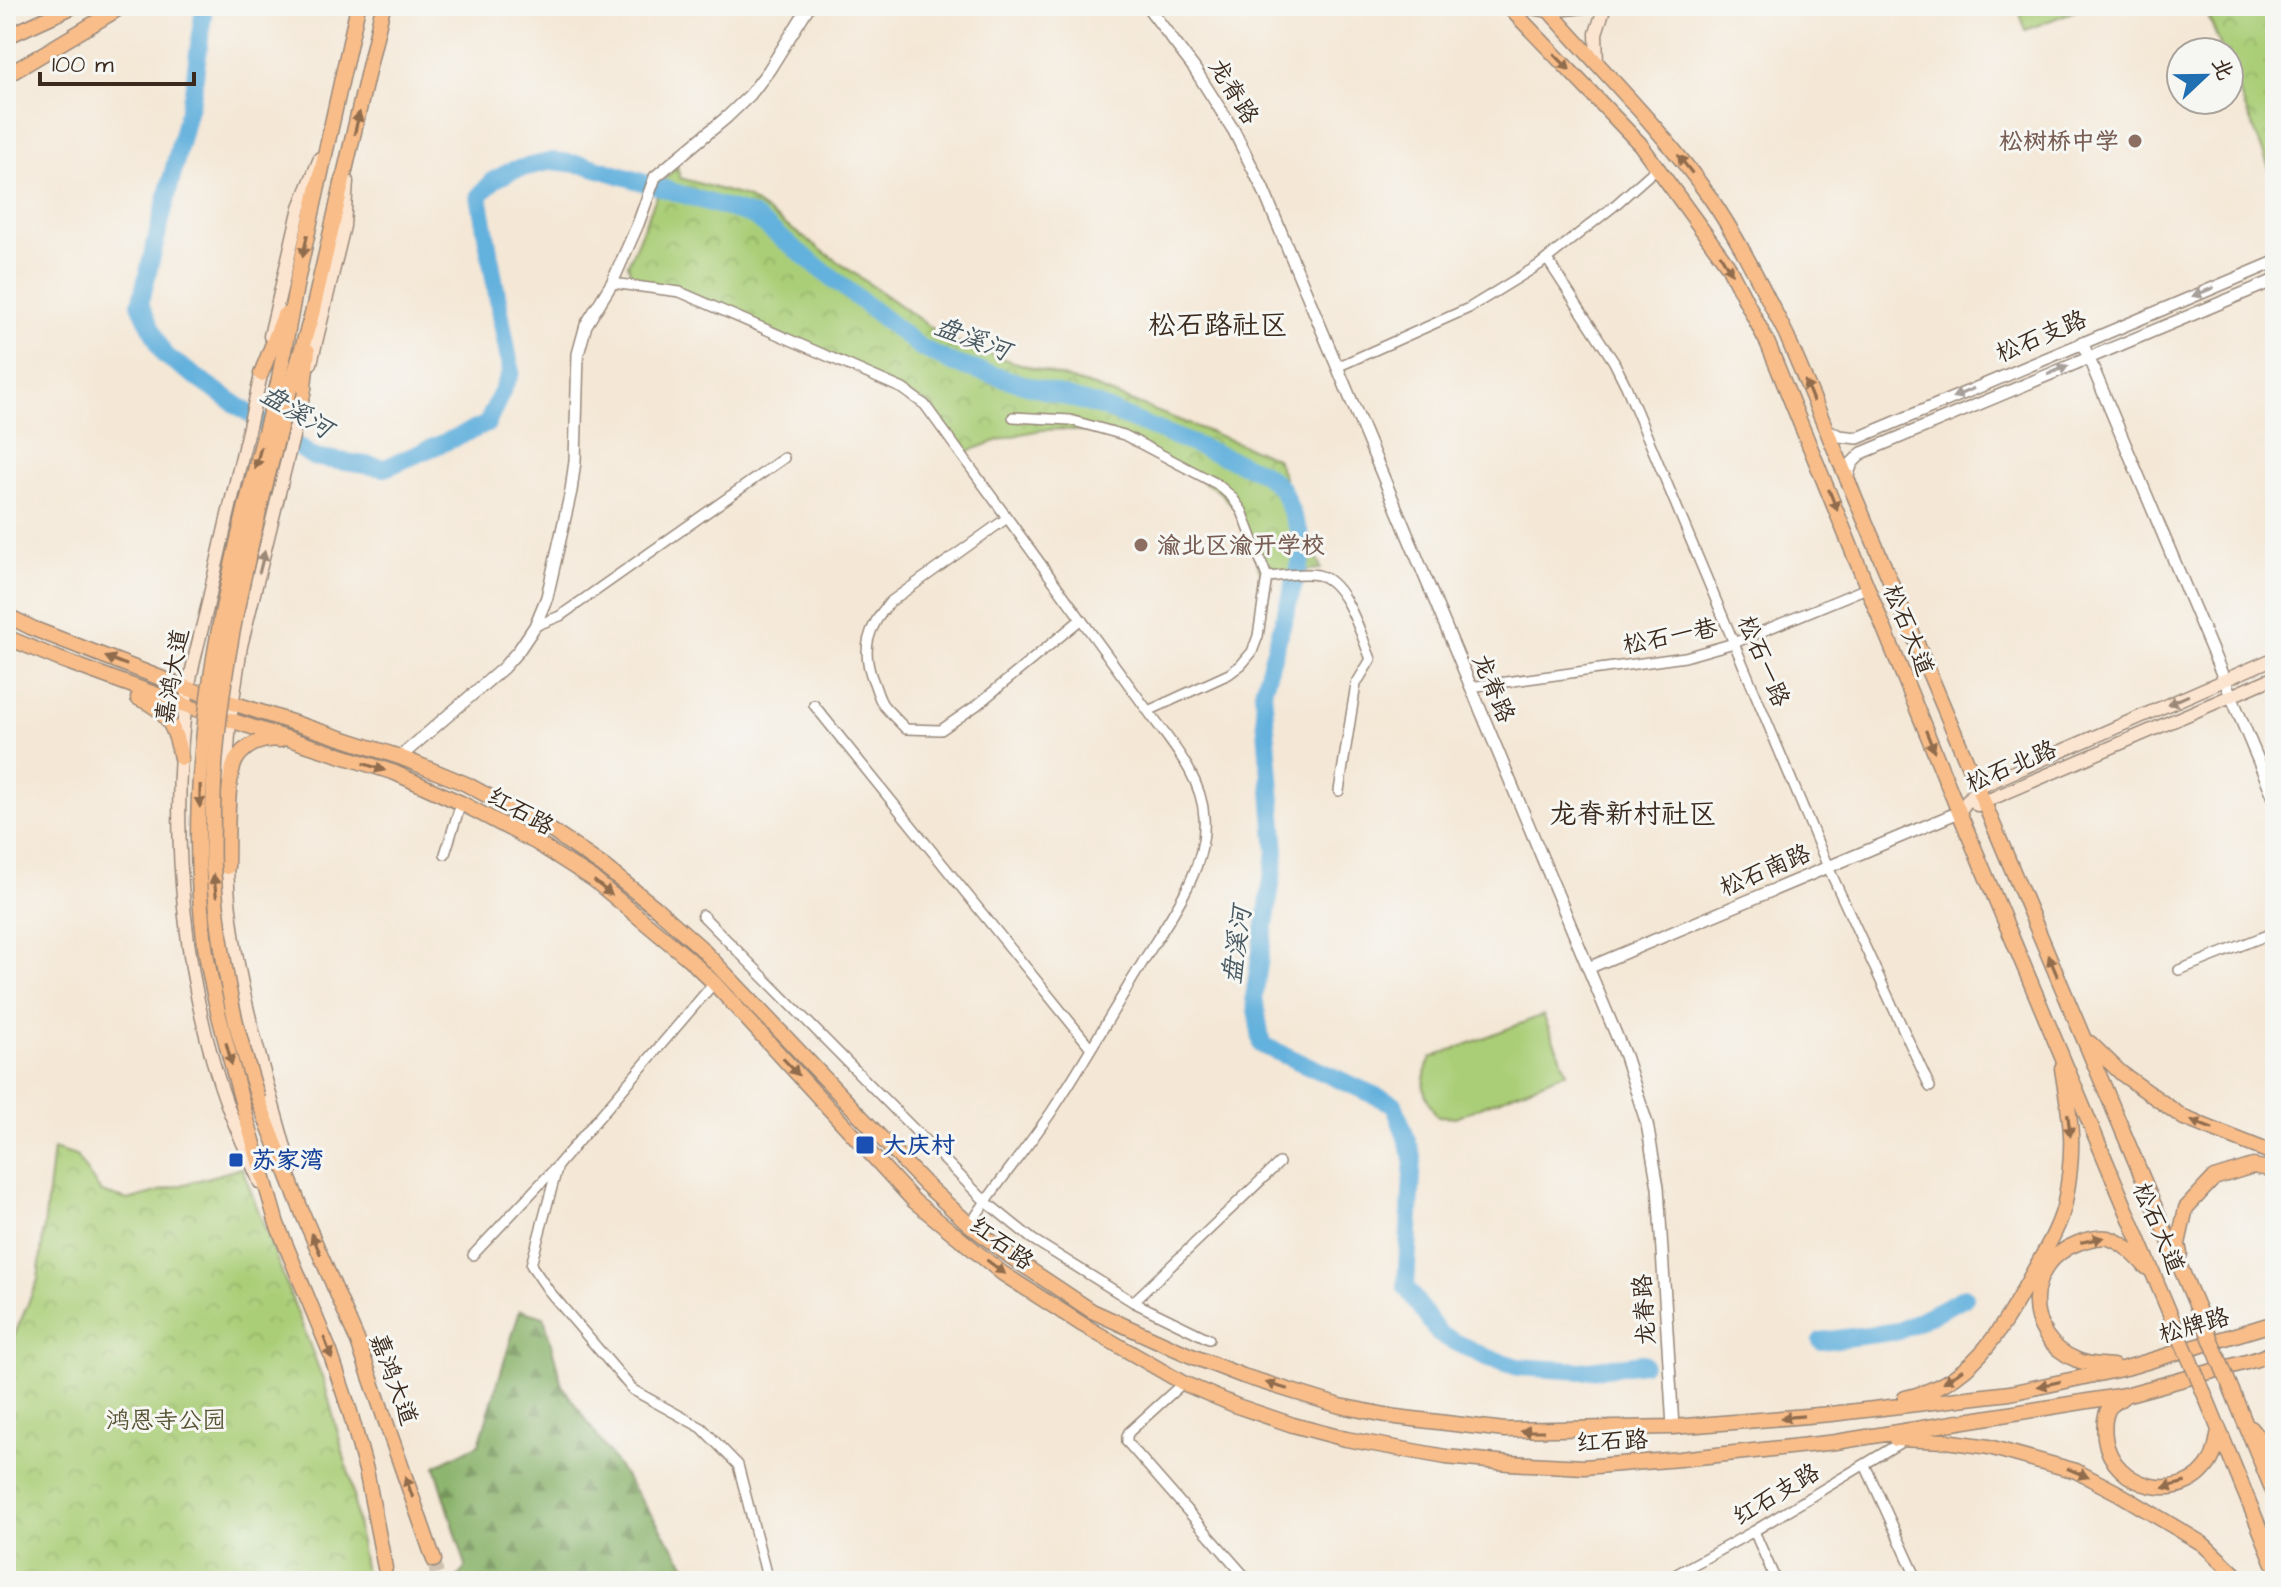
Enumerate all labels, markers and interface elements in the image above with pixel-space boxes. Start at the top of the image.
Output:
scale bar [40,36,194,86]
north arrow [2165,36,2245,116]
text: 100 m [52,48,114,82]
street label: 龙脊路 [1200,52,1267,131]
one-way arrow [1553,52,1571,71]
text: 北 [2204,53,2241,85]
one-way arrow [351,110,363,135]
place label: 松树桥中学 [1999,125,2119,159]
marker: 松树桥中学 [2126,132,2144,150]
one-way arrow [1677,154,1693,174]
one-way arrow [298,234,311,259]
one-way arrow [1718,253,1732,275]
one-way arrow [2191,286,2215,299]
street label: 松石支路 [1991,303,2092,371]
district label: 松石路社区 [1148,306,1288,345]
water label: 盘溪河 [930,308,1019,371]
one-way arrow [2046,364,2070,377]
water label: 盘溪河 [254,376,343,449]
one-way arrow [1802,379,1815,403]
one-way arrow [1951,386,1975,399]
one-way arrow [251,446,263,471]
one-way arrow [1826,488,1839,512]
place label: 渝北区渝开学校 [1157,529,1325,563]
marker: 渝北区渝开学校 [1132,536,1150,554]
one-way arrow [256,549,268,574]
street label: 松石大道 [1874,580,1942,681]
street label: 松石一巷 [1620,611,1721,663]
street label: 松石一路 [1729,611,1797,712]
street label: 嘉鸿大道 [148,626,198,726]
street label: 龙脊路 [1463,649,1523,728]
one-way arrow [104,654,128,667]
one-way arrow [2166,693,2189,706]
one-way arrow [1924,729,1937,753]
street label: 松石北路 [1961,733,2062,801]
one-way arrow [362,761,386,773]
street label: 红石路 [481,780,560,844]
one-way arrow [194,784,206,809]
district label: 龙脊新村社区 [1549,795,1717,834]
street label: 松石南路 [1715,837,1816,905]
one-way arrow [209,873,222,898]
one-way arrow [593,879,613,895]
water label: 盘溪河 [1214,900,1261,986]
one-way arrow [2047,954,2060,978]
one-way arrow [223,1041,235,1066]
one-way arrow [781,1057,799,1076]
one-way arrow [2063,1113,2076,1138]
one-way arrow [2190,1118,2214,1131]
place label: 大庆村 [883,1129,955,1163]
marker: 大庆村 [854,1134,876,1156]
place label: 苏家湾 [252,1144,324,1178]
marker: 苏家湾 [227,1151,245,1169]
street label: 松石大道 [2124,1178,2192,1279]
street label: 红石路 [962,1209,1041,1279]
one-way arrow [309,1232,322,1256]
one-way arrow [2080,1233,2105,1246]
one-way arrow [986,1259,1006,1275]
street label: 龙脊路 [1626,1273,1664,1347]
street label: 松牌路 [2155,1300,2234,1352]
street label: 嘉鸿大道 [361,1328,425,1430]
one-way arrow [322,1336,335,1360]
one-way arrow [1943,1368,1964,1383]
one-way arrow [1265,1379,1289,1392]
one-way arrow [2037,1379,2062,1391]
park label: 鸿恩寺公园 [106,1404,226,1438]
one-way arrow [1779,1411,1804,1424]
street label: 红石路 [1575,1423,1649,1461]
one-way arrow [1519,1425,1544,1437]
street label: 红石支路 [1727,1456,1826,1534]
one-way arrow [2066,1467,2089,1480]
one-way arrow [402,1474,415,1498]
one-way arrow [2161,1479,2186,1492]

